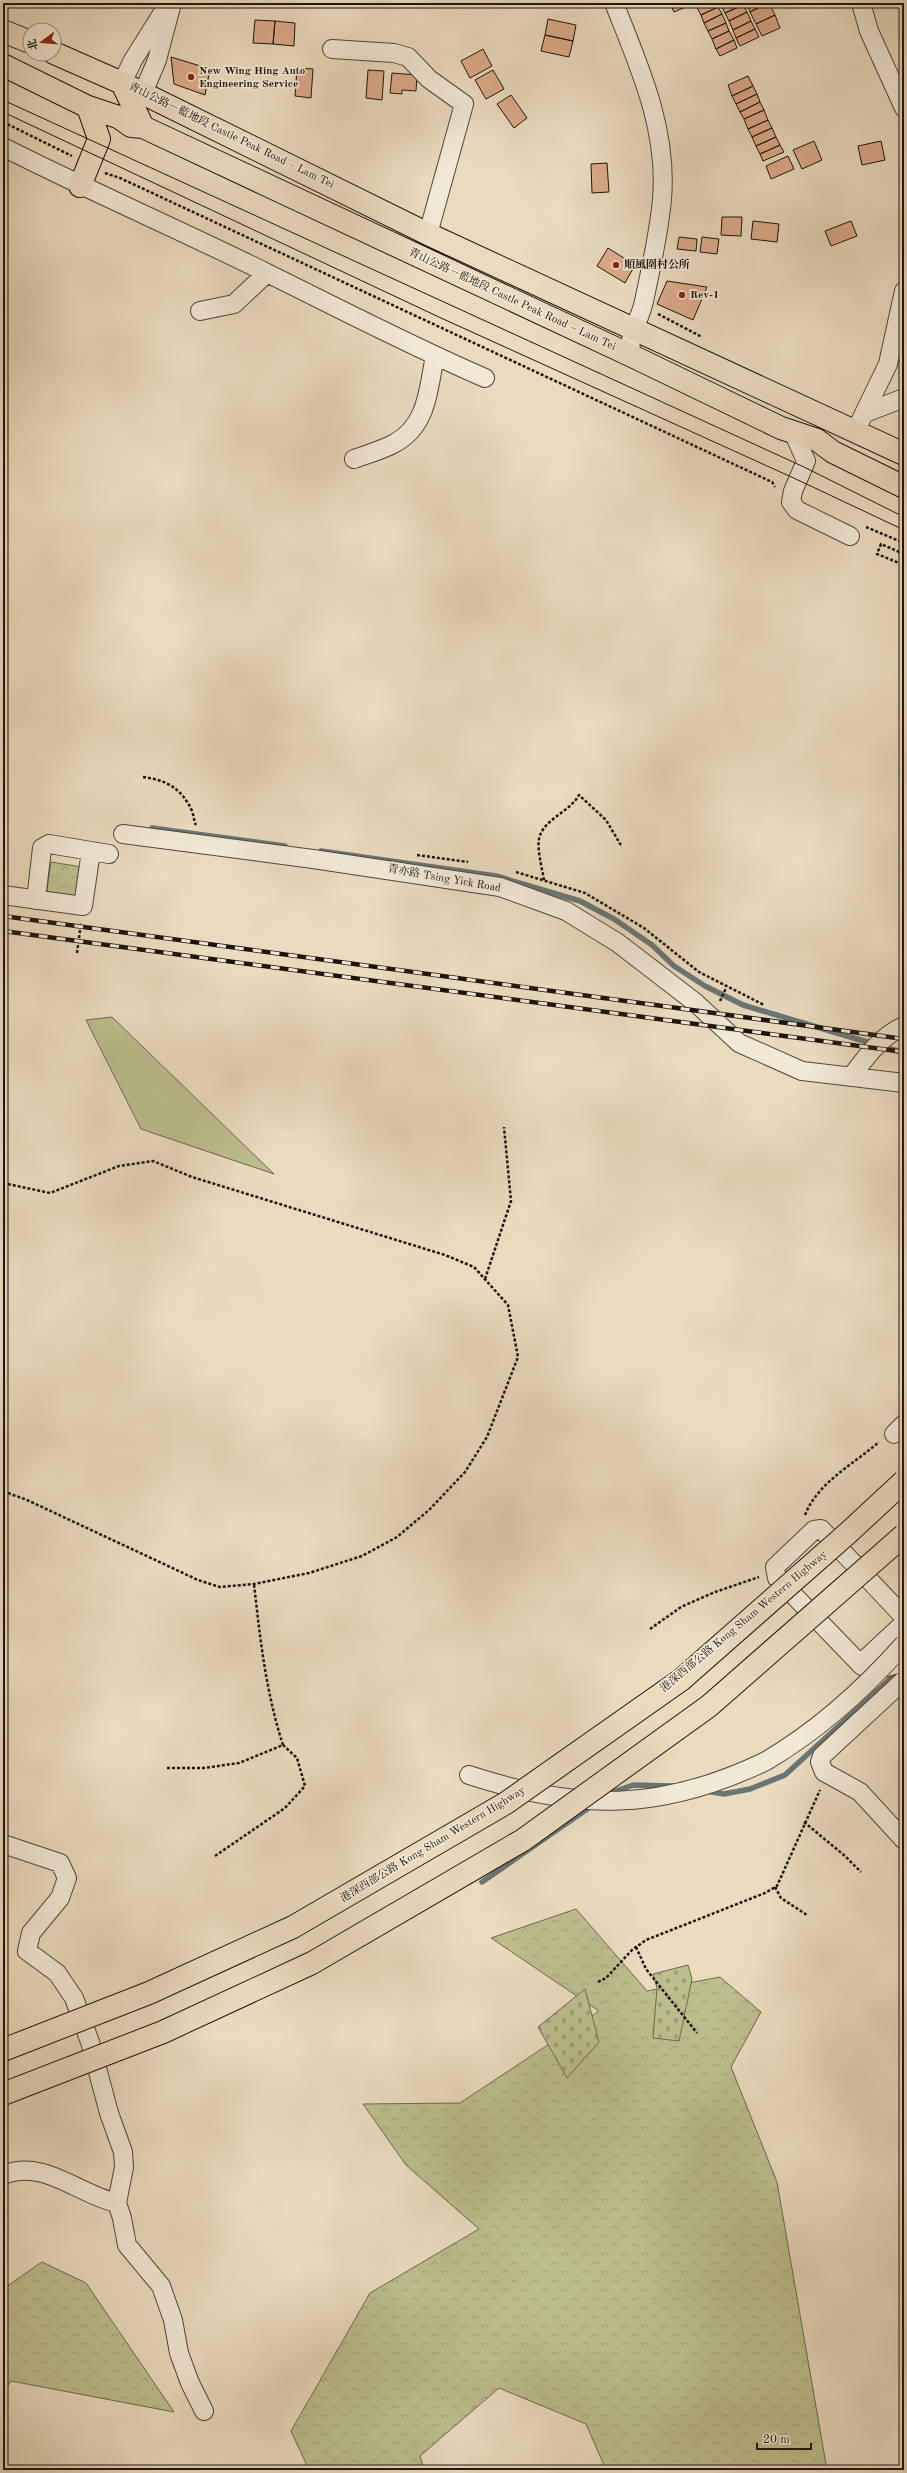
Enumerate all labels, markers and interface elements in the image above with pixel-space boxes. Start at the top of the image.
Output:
north arrow [22,22,62,62]
text: 北 [26,38,41,51]
place label: New Wing Hing Auto Engineering Service [199,66,306,90]
marker: New Wing Hing Auto Engineering Service [186,72,196,82]
street label: 青山公路－藍地段 Castle Peak Road – Lam Tei [127,79,336,191]
street label: 青山公路－藍地段 Castle Peak Road – Lam Tei [407,245,618,353]
place label: 順風圍村公所 [624,258,690,271]
marker: 順風圍村公所 [611,260,621,270]
marker: Rev-1 [677,290,687,300]
place label: Rev-1 [690,290,720,301]
street label: 青亦路 Tsing Yick Road [386,862,502,894]
street label: 港深西部公路 Kong Sham Western Highway [657,1547,829,1695]
street label: 港深西部公路 Kong Sham Western Highway [338,1783,528,1905]
scale bar [757,2425,811,2451]
text: 20 m [763,2434,790,2446]

